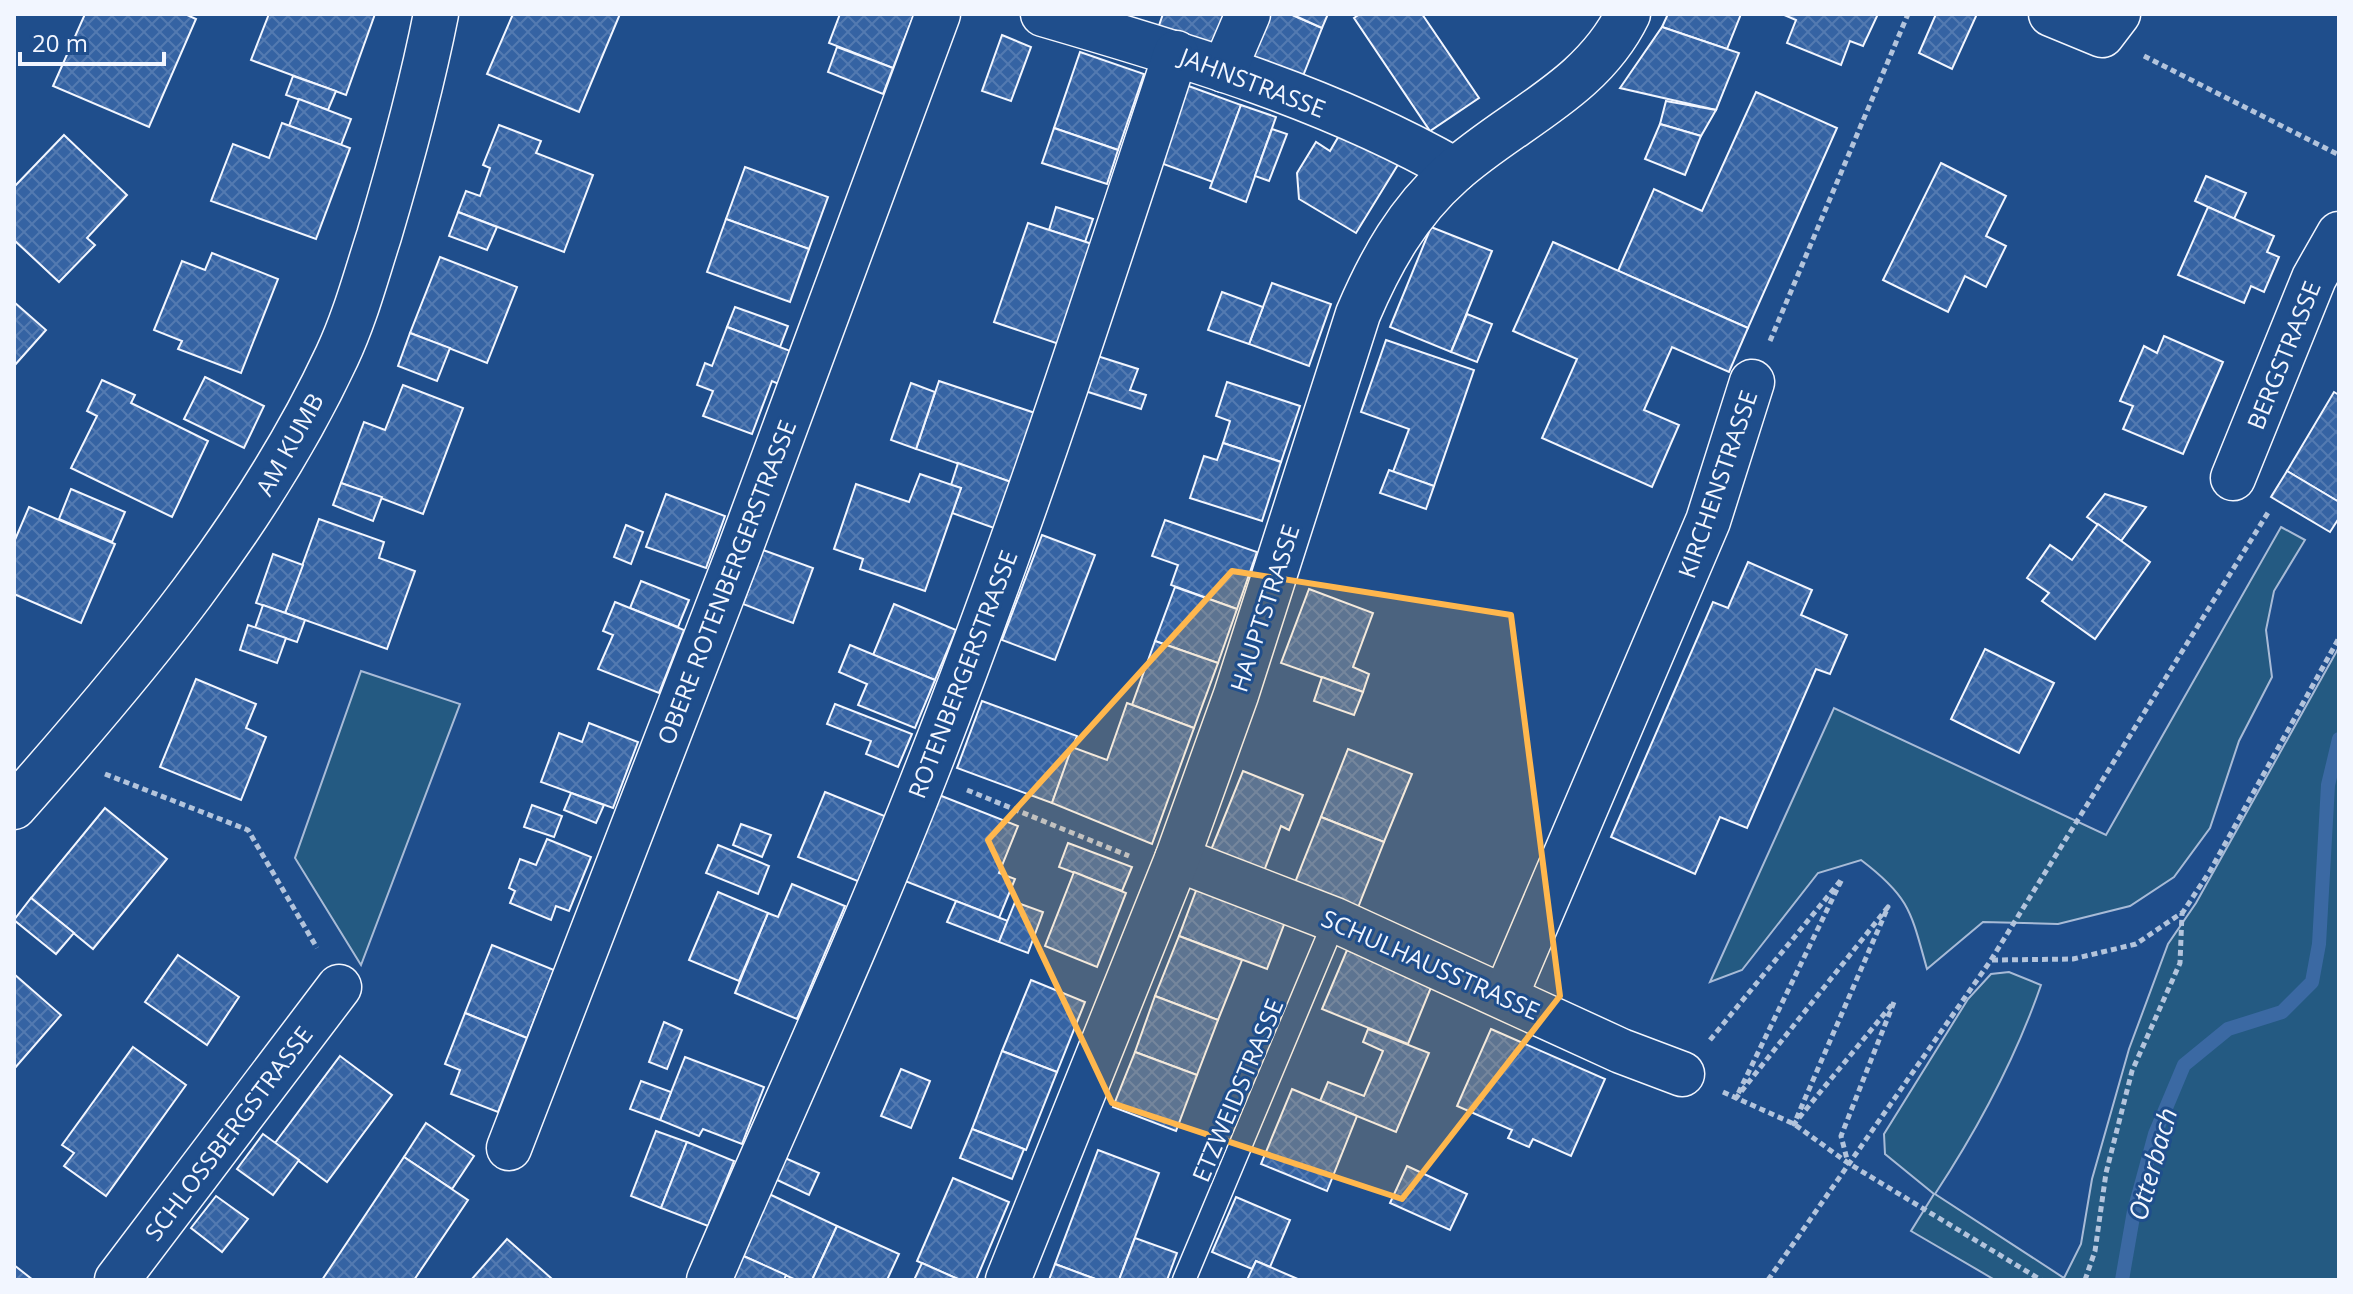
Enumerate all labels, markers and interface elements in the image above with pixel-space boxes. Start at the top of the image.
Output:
scale bar [20,16,164,66]
text: 20 m [32,26,88,59]
street label: JAHNSTRASSE [1174,38,1331,125]
street label: BERGSTRASSE [2238,276,2328,434]
street label: KIRCHENSTRASSE [1669,386,1765,582]
street label: AM KUMB [247,387,331,501]
street label: OBERE ROTENBERGERSTRASSE [649,415,803,749]
street label: HAUPTSTRASSE [1221,520,1307,696]
street label: ROTENBERGERSTRASSE [899,545,1025,803]
street label: SCHULHAUSSTRASSE [1317,901,1545,1027]
street label: ETZWEIDSTRASSE [1184,993,1290,1187]
street label: SCHLOSSBERGSTRASSE [136,1019,320,1247]
water label: Otterbach [2119,1103,2185,1225]

